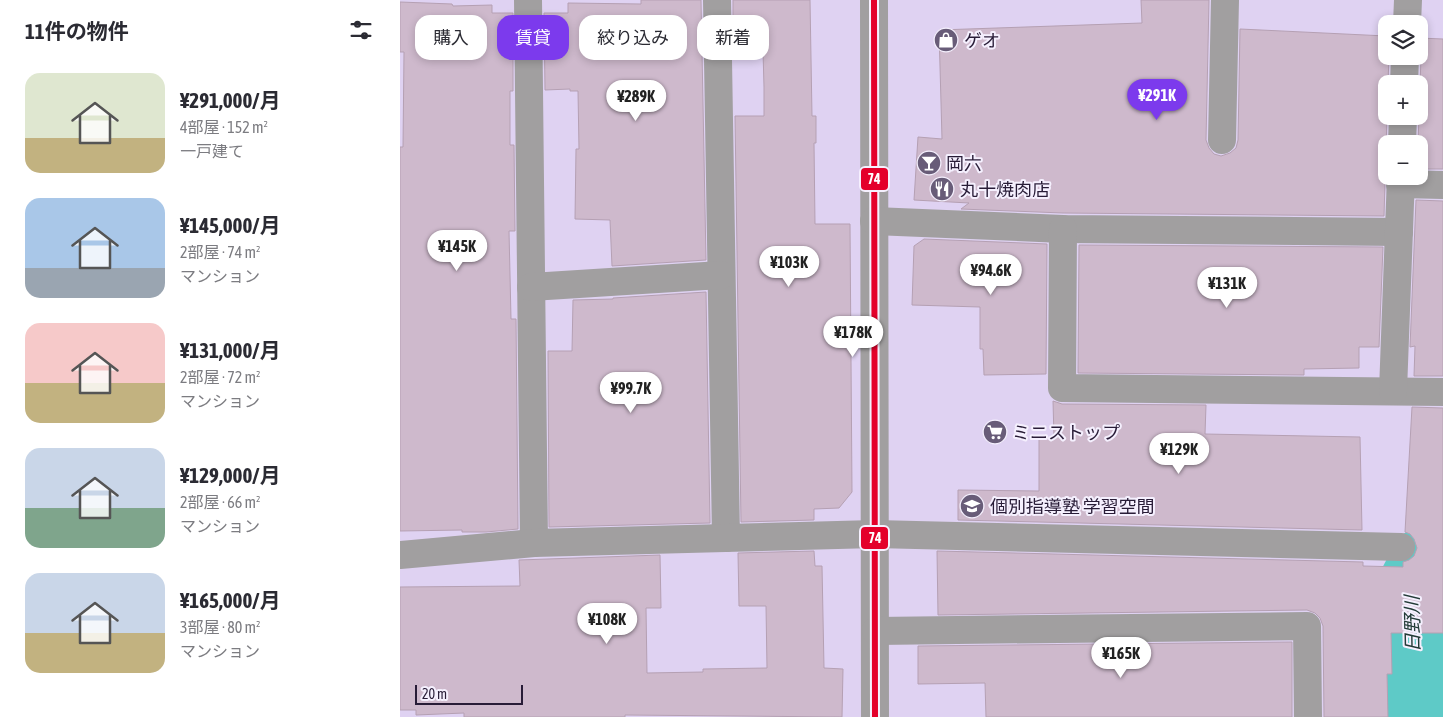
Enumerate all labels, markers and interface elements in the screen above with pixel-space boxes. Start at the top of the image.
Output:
chip: 購入 [415,15,487,60]
chip: 賃貸 [497,15,569,60]
chip: 絞り込み [579,15,687,60]
chip: 新着 [697,15,769,60]
map controls [1378,15,1428,185]
button: layers [1378,15,1428,65]
icon: filters [347,16,375,44]
text: 11件の物件 [25,19,129,43]
shop icon: ゲオ [933,27,959,53]
place label: ゲオ [964,30,1000,51]
button: + [1378,75,1428,125]
pin: ¥291K [1122,78,1192,121]
pin: ¥289K [601,80,671,122]
text: ¥291K [1138,86,1176,104]
text: ¥289K [617,87,655,105]
text: ¥291,000/月 [180,88,280,112]
icon: home [65,93,125,153]
text: 4部屋 · 152 m² [180,118,268,136]
button: − [1378,135,1428,185]
text: 一戸建て [180,142,244,160]
bar icon: 岡六 [916,150,942,176]
place label: 岡六 [946,153,982,174]
line badge: 74 [860,167,889,191]
text: 74 [867,171,881,187]
restaurant icon: 丸十焼肉店 [929,176,955,202]
place label: 丸十焼肉店 [960,179,1050,200]
text: ¥145,000/月 [180,213,280,237]
icon: home [65,218,125,278]
pin: ¥145K [422,230,492,272]
text: ¥145K [438,237,476,255]
text: 2部屋 · 74 m² [180,243,261,261]
pin: ¥103K [754,246,824,288]
text: ¥103K [770,253,808,271]
pin: ¥94.6K [950,254,1032,296]
text: ¥94.6K [971,261,1011,279]
pin: ¥131K [1192,266,1262,309]
text: マンション [180,267,260,285]
text: ¥131K [1208,274,1246,292]
pin: ¥178K [818,316,888,358]
text: ¥178K [834,323,872,341]
text: ¥131,000/月 [180,338,280,362]
icon: home [65,343,125,403]
text: 2部屋 · 72 m² [180,368,261,386]
pin: ¥99.7K [590,372,672,414]
text: ¥99.7K [611,379,651,397]
text: マンション [180,392,260,410]
supermarket icon: ミニストップ [982,419,1008,445]
place label: ミニストップ [1012,422,1120,443]
pin: ¥129K [1144,432,1214,475]
text: ¥129K [1160,440,1198,458]
text: ¥129,000/月 [180,463,280,487]
icon: home [65,468,125,528]
text: 2部屋 · 66 m² [180,493,261,511]
school or university icon: 個別指導塾 学習空間 [959,493,985,519]
place label: 個別指導塾 学習空間 [990,496,1154,517]
text: マンション [180,517,260,535]
line badge: 74 [860,526,889,550]
text: 74 [868,530,882,546]
text: ¥165,000/月 [180,588,280,612]
icon: home [65,593,125,653]
water label: 日野川 [1400,593,1423,653]
pin: ¥108K [572,602,642,645]
text: ¥108K [588,610,626,628]
text: 3部屋 · 80 m² [180,618,261,636]
pin: ¥165K [1086,636,1156,679]
text: マンション [180,642,260,660]
text: ¥165K [1102,644,1140,662]
scale bar [415,682,522,705]
text: 20 m [422,686,447,702]

